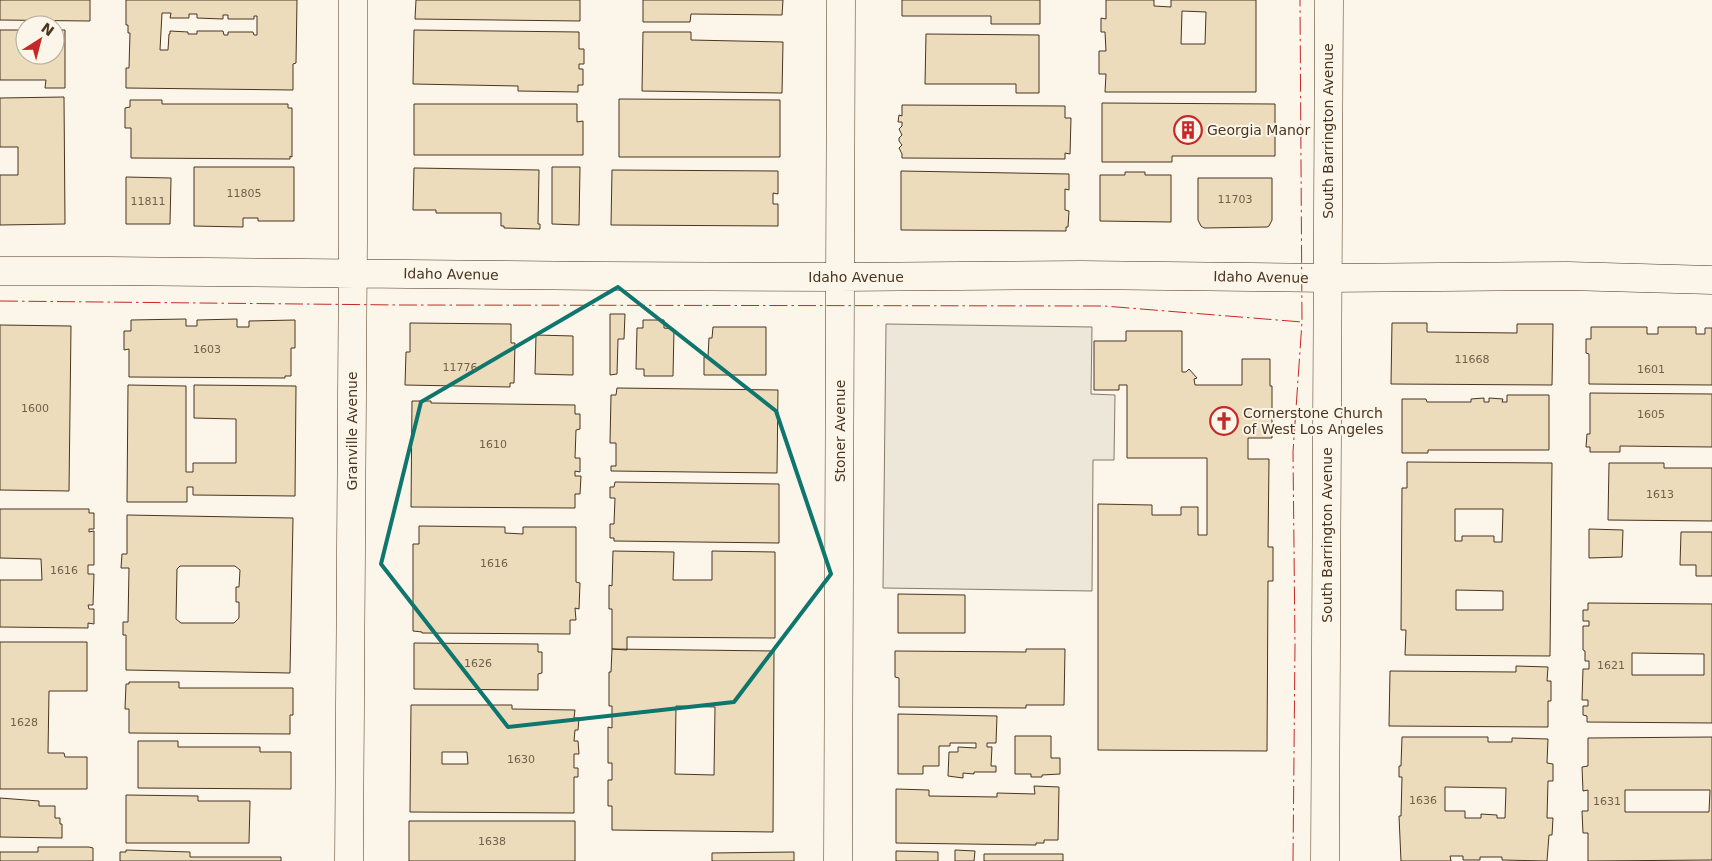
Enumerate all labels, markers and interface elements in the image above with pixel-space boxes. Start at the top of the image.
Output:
north arrow [15,15,65,65]
text: N [38,20,57,39]
street label: South Barrington Avenue [1320,43,1336,219]
building icon: Georgia Manor [1173,115,1203,145]
place label: Georgia Manor [1207,122,1310,138]
house number: 11805 [227,187,262,200]
house number: 11703 [1218,193,1253,206]
house number: 11811 [131,195,166,208]
street label: Idaho Avenue [403,265,499,283]
street label: Idaho Avenue [1213,268,1309,286]
street label: Idaho Avenue [808,269,904,285]
house number: 1603 [193,343,221,356]
house number: 11668 [1455,353,1490,366]
house number: 11776 [443,361,478,374]
house number: 1601 [1637,363,1665,376]
street label: Granville Avenue [344,371,360,491]
street label: Stoner Avenue [832,380,848,482]
house number: 1600 [21,402,49,415]
place label: Cornerstone Church of West Los Angeles [1243,405,1383,437]
church icon: Cornerstone Church of West Los Angeles [1209,406,1239,436]
house number: 1605 [1637,408,1665,421]
house number: 1610 [479,438,507,451]
street label: South Barrington Avenue [1319,447,1335,623]
house number: 1613 [1646,488,1674,501]
house number: 1616 [480,557,508,570]
house number: 1616 [50,564,78,577]
house number: 1626 [464,657,492,670]
house number: 1621 [1597,659,1625,672]
house number: 1628 [10,716,38,729]
house number: 1630 [507,753,535,766]
house number: 1636 [1409,794,1437,807]
house number: 1631 [1593,795,1621,808]
house number: 1638 [478,835,506,848]

